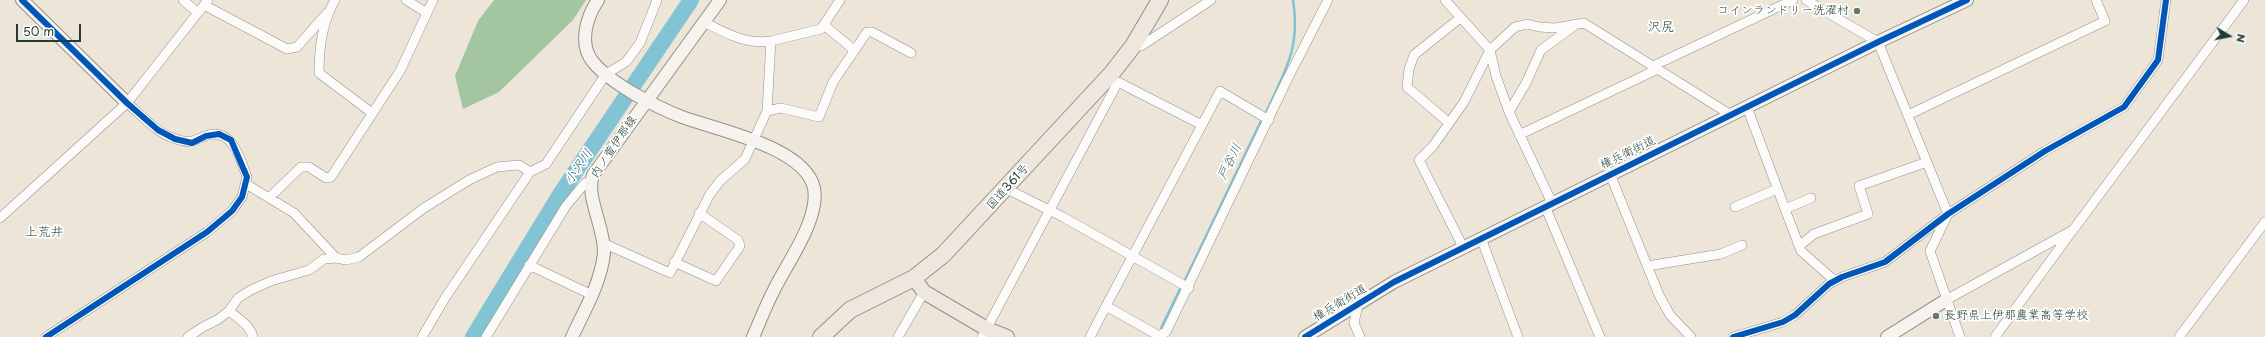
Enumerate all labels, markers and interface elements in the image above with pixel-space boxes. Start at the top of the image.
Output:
place label: コインランドリー洗濯村 [1717,4,1849,18]
marker: コインランドリー洗濯村 [1852,6,1862,16]
scale bar [18,16,83,42]
north arrow [2209,16,2249,56]
district label: 沢尻 [1648,19,1674,35]
text: 50 m [23,22,54,40]
text: N [2232,32,2250,44]
street label: 内ノ萱伊那線 [588,113,640,181]
street label: 権兵衛街道 [1598,133,1658,173]
water label: 戸谷川 [1214,141,1246,183]
water label: 小沢川 [562,146,596,188]
street label: 国道361号 [984,161,1032,213]
district label: 上荒井 [25,224,63,240]
street label: 権兵衛街道 [1311,281,1369,325]
place label: 長野県上伊那農業高等学校 [1944,309,2088,323]
marker: 長野県上伊那農業高等学校 [1931,311,1941,321]

